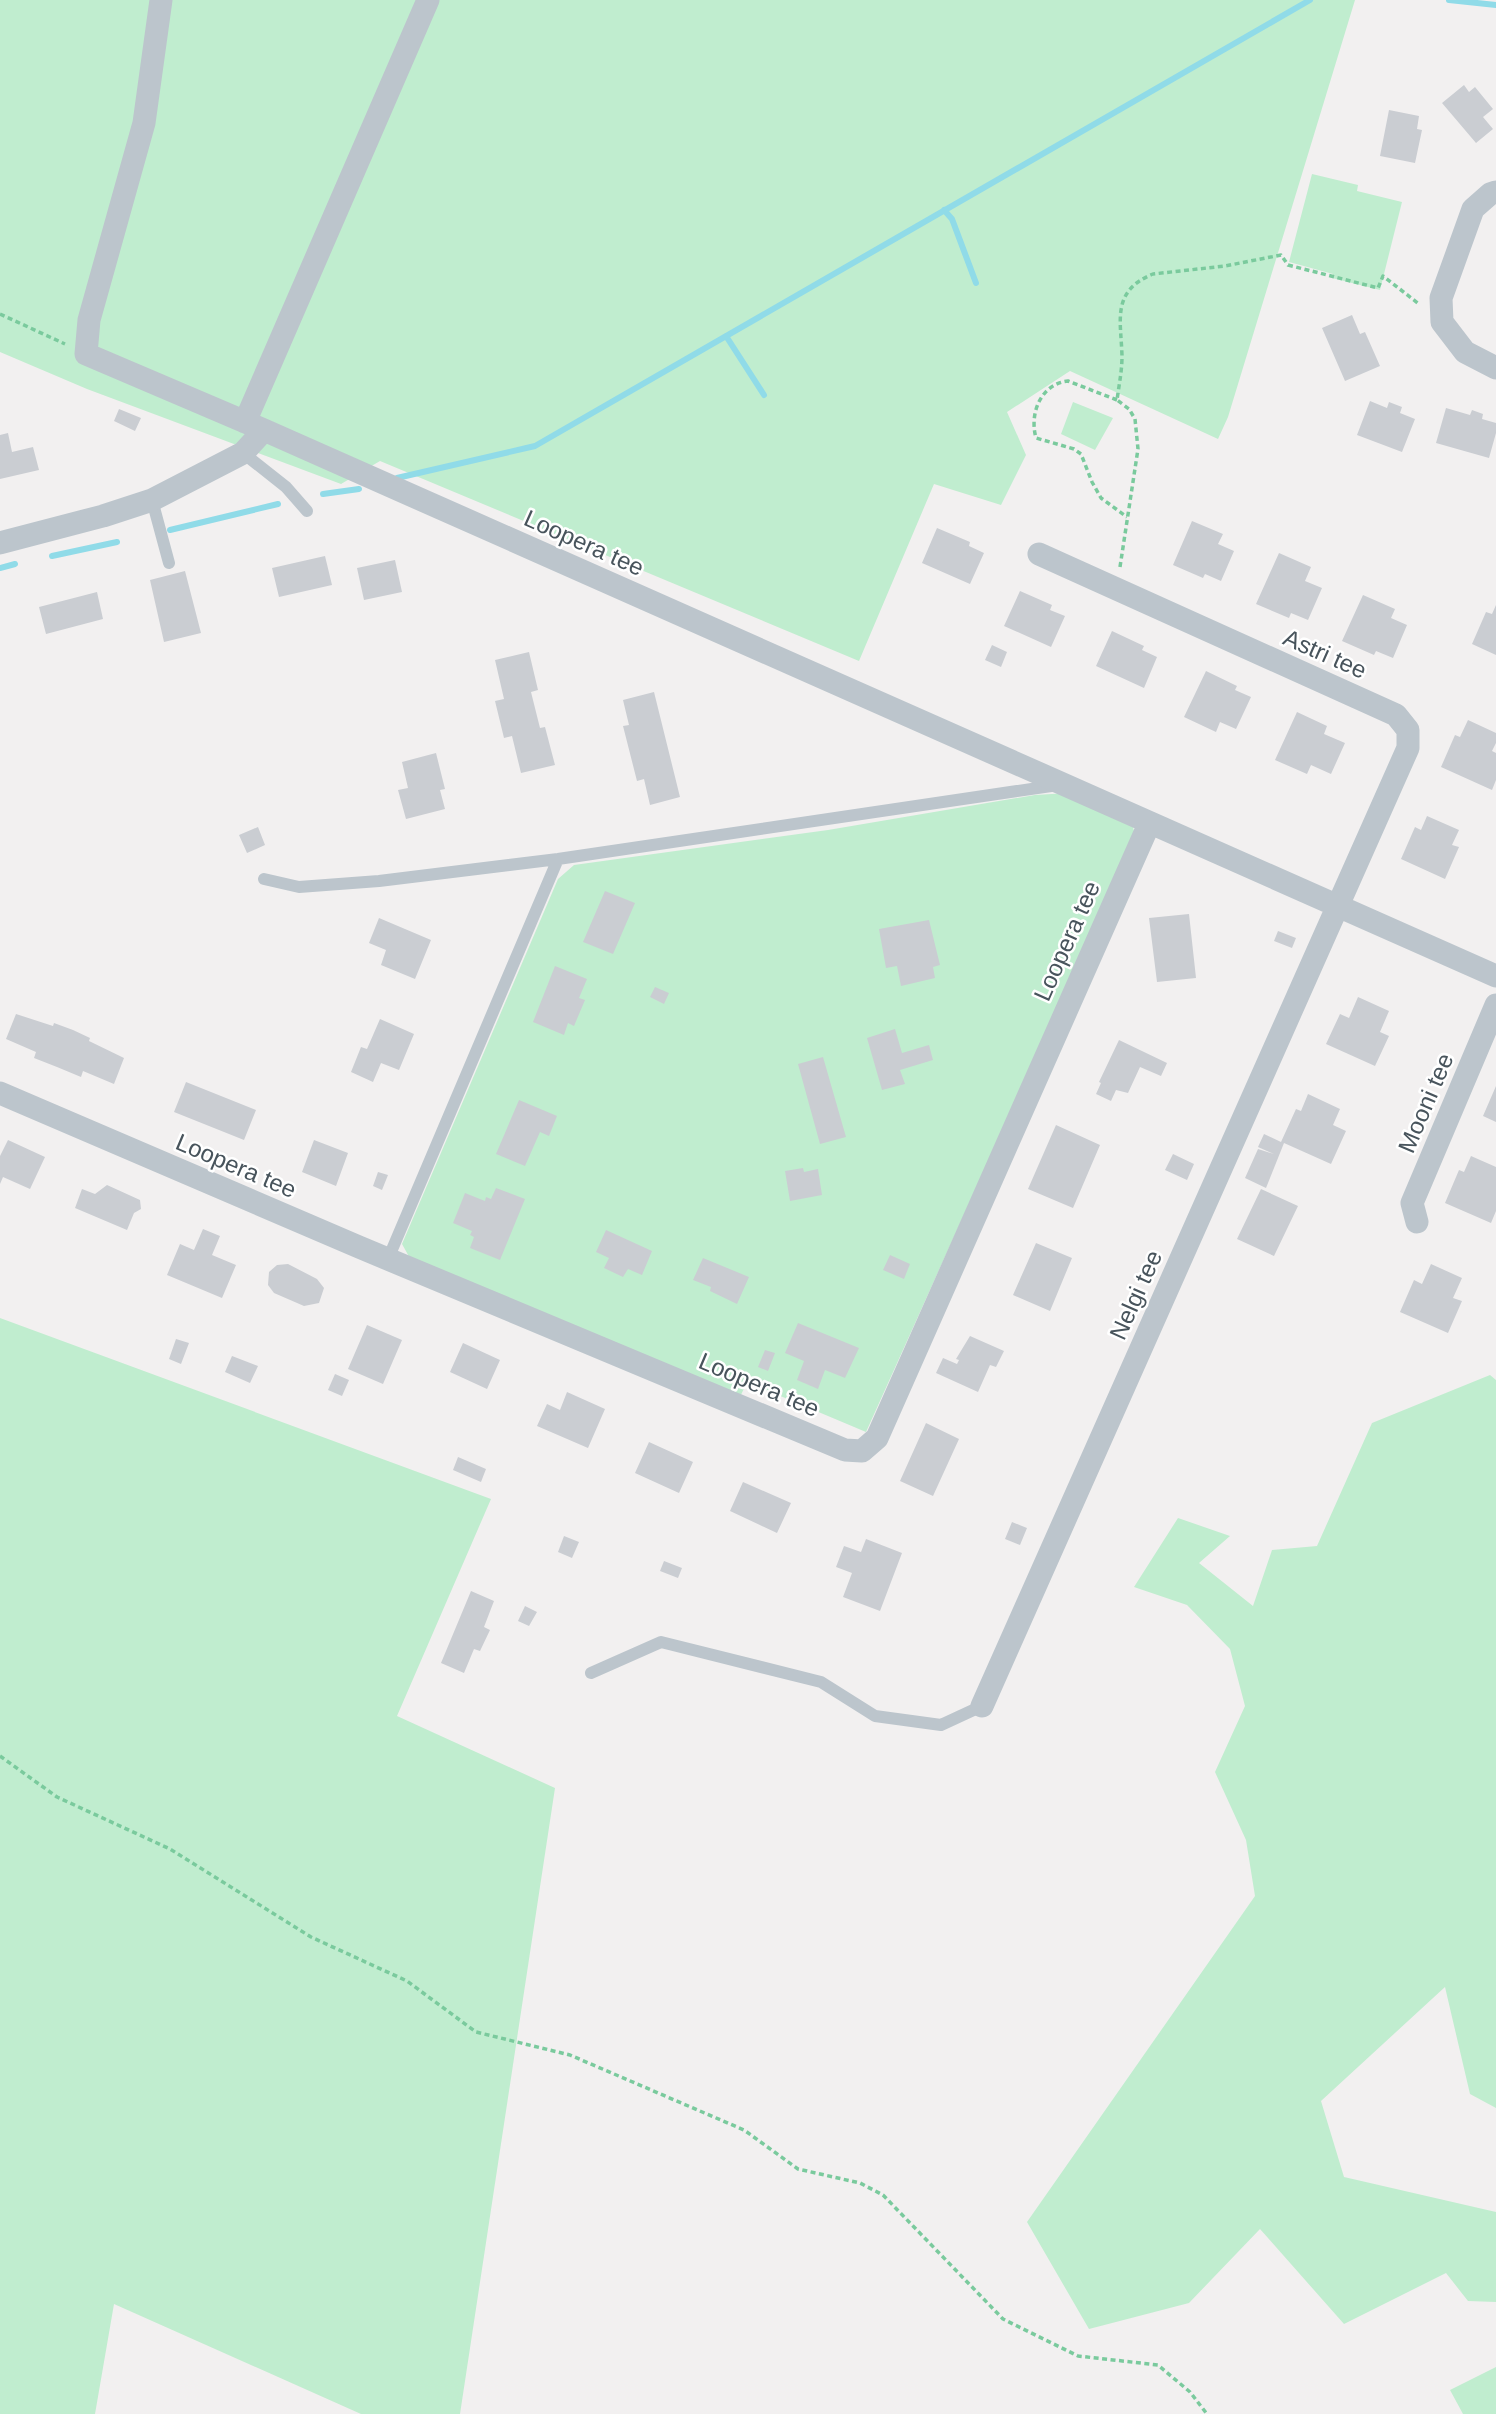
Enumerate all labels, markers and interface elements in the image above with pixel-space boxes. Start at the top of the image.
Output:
street label: Loopera tee [520,504,648,581]
street label: Astri tee [1280,623,1371,684]
street label: Loopera tee [1028,877,1105,1005]
street label: Mooni tee [1393,1049,1459,1157]
street label: Loopera tee [172,1128,300,1203]
street label: Nelgi tee [1104,1246,1167,1344]
street label: Loopera tee [695,1347,823,1422]

